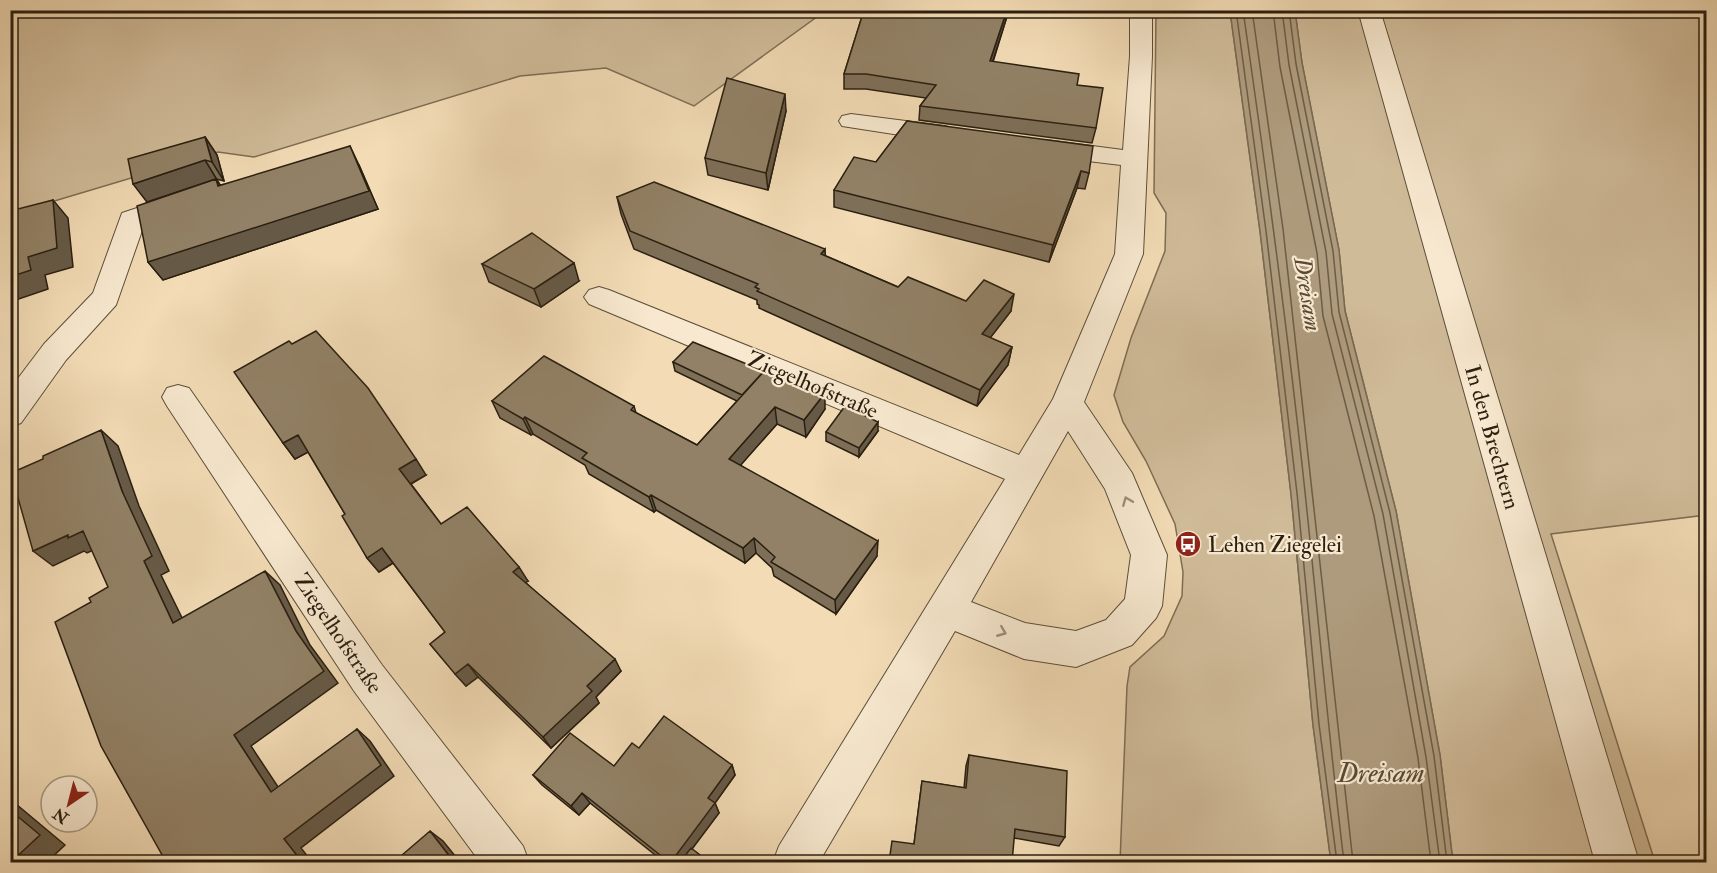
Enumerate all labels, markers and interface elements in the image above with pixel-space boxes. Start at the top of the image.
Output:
water label: Dreisam [1286,254,1329,333]
street label: Ziegelhofstraße [743,345,882,425]
street label: In den Brechtern [1458,362,1526,513]
one-way arrow [1122,496,1134,507]
bus stop icon: Lehen Ziegelei [1173,529,1203,559]
place label: Lehen Ziegelei [1208,531,1342,559]
street label: Ziegelhofstraße [288,568,389,699]
one-way arrow [995,625,1006,637]
water label: Dreisam [1337,756,1424,791]
north arrow [39,774,99,834]
text: N [49,803,73,828]

